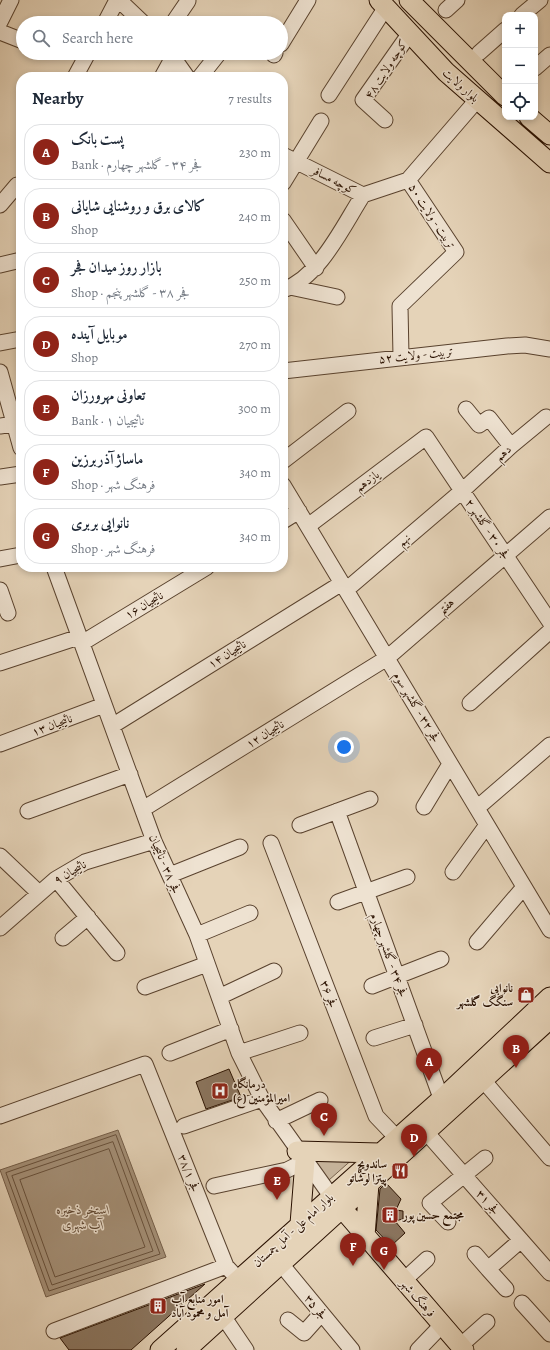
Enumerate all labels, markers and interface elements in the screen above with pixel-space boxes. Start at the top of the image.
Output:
map controls [502,12,538,120]
button: + [502,12,538,48]
search box [16,16,288,60]
icon: search [30,27,52,49]
text: Search here [62,28,133,48]
street label: کوچه ولایت ۴۸ [361,36,412,102]
button: − [502,48,538,84]
street label: بلوار ولایت [439,64,483,106]
button: locate [502,84,538,120]
text: Nearby [32,87,83,110]
text: 7 results [228,90,272,107]
text: پست بانک [71,129,124,149]
text: A [42,144,50,161]
text: 230 m [239,144,271,161]
text: Bank · فجر ۳۴ - گلشهر چهارم [71,156,202,173]
street label: کوچه مسافر [307,161,359,199]
street label: تربیت - ولایت ۵۰ [405,180,459,252]
text: کالای برق و روشنایی شایانی [71,196,206,216]
text: B [42,208,50,225]
text: 240 m [239,208,271,225]
text: Shop [71,221,98,238]
text: بازار روز میدان فجر [71,257,162,277]
text: C [42,272,50,289]
text: 250 m [239,272,271,289]
text: Shop · فجر ۳۸ - گلشهر پنجم [71,284,190,301]
text: موبایل آینده [71,324,127,344]
text: D [41,336,51,353]
text: 270 m [239,336,271,353]
street label: تربیت - ولایت ۵۲ [378,343,455,367]
text: Shop [71,349,98,366]
text: تعاونی مهرورزان [71,385,145,405]
text: E [42,400,50,417]
text: 300 m [238,400,271,417]
text: Bank · نائیجیان ۱ [71,412,144,429]
street label: دهم [491,441,517,467]
text: ماساژ آذربرزین [71,449,143,469]
text: F [43,464,49,481]
text: 340 m [239,464,271,481]
street label: یازدهم [351,466,385,498]
text: Shop · فرهنگ شهر [71,476,155,493]
street label: فجر ۳۰ - گلشهر ۲ [462,495,514,563]
text: نانوایی بربری [71,513,129,533]
text: G [42,528,50,545]
text: 340 m [239,528,271,545]
street label: نهم [394,530,416,552]
text: Shop · فرهنگ شهر [71,540,155,557]
street label: نائیجیان ۱۶ [122,587,166,623]
street label: هفتم [434,594,460,621]
street label: نائیجیان ۱۴ [205,636,249,672]
street label: فجر ۳۲ - گلشهر سوم [387,669,444,747]
street label: نائیجیان ۱۳ [29,710,75,740]
street label: نائیجیان ۱۲ [243,716,287,752]
your location [334,737,354,757]
street label: فجر ۳۸ - نائیجیان [145,832,185,896]
street label: نائیجیان ۹ [51,856,89,888]
street label: فجر ۳۴ - گلشهر چهارم [363,911,412,1001]
street label: فجر ۳۶ [316,978,342,1010]
place label: نانوایی سنگگ گلشهر [455,980,513,1010]
shop icon: نانوایی سنگگ گلشهر [516,985,536,1005]
pin: B [503,1035,529,1068]
pin: A [416,1048,442,1081]
place label: درمانگاه امیرالمؤمنین (ع) [233,1076,291,1109]
hospital icon: درمانگاه امیرالمؤمنین (ع) [210,1081,230,1101]
pin: C [311,1103,337,1136]
pin: D [401,1124,427,1157]
street label: فجر ۳۸/۱ [174,1152,204,1194]
place label: ساندویچ پیتزا لوشاتو [346,1156,387,1187]
restaurant icon: ساندویچ پیتزا لوشاتو [390,1161,410,1181]
pin: E [264,1167,290,1200]
street label: فجر ۳۱ [473,1186,503,1218]
street label: بلوار امام علی - آمل چمستان [249,1189,339,1273]
water label: استخر ذخیره آب شهری [56,1201,110,1233]
building icon: مجتمع حسین پور [380,1205,400,1225]
place label: مجتمع حسین پور [401,1207,465,1227]
pin: F [340,1233,366,1266]
pin: G [371,1237,397,1270]
street label: فرهنگ شهر [396,1274,439,1321]
place label: امور منابع آب آمل و محمود آباد [171,1291,230,1321]
street label: فجر ۳۵ [301,1291,331,1323]
building icon: امور منابع آب آمل و محمود آباد [148,1296,168,1316]

